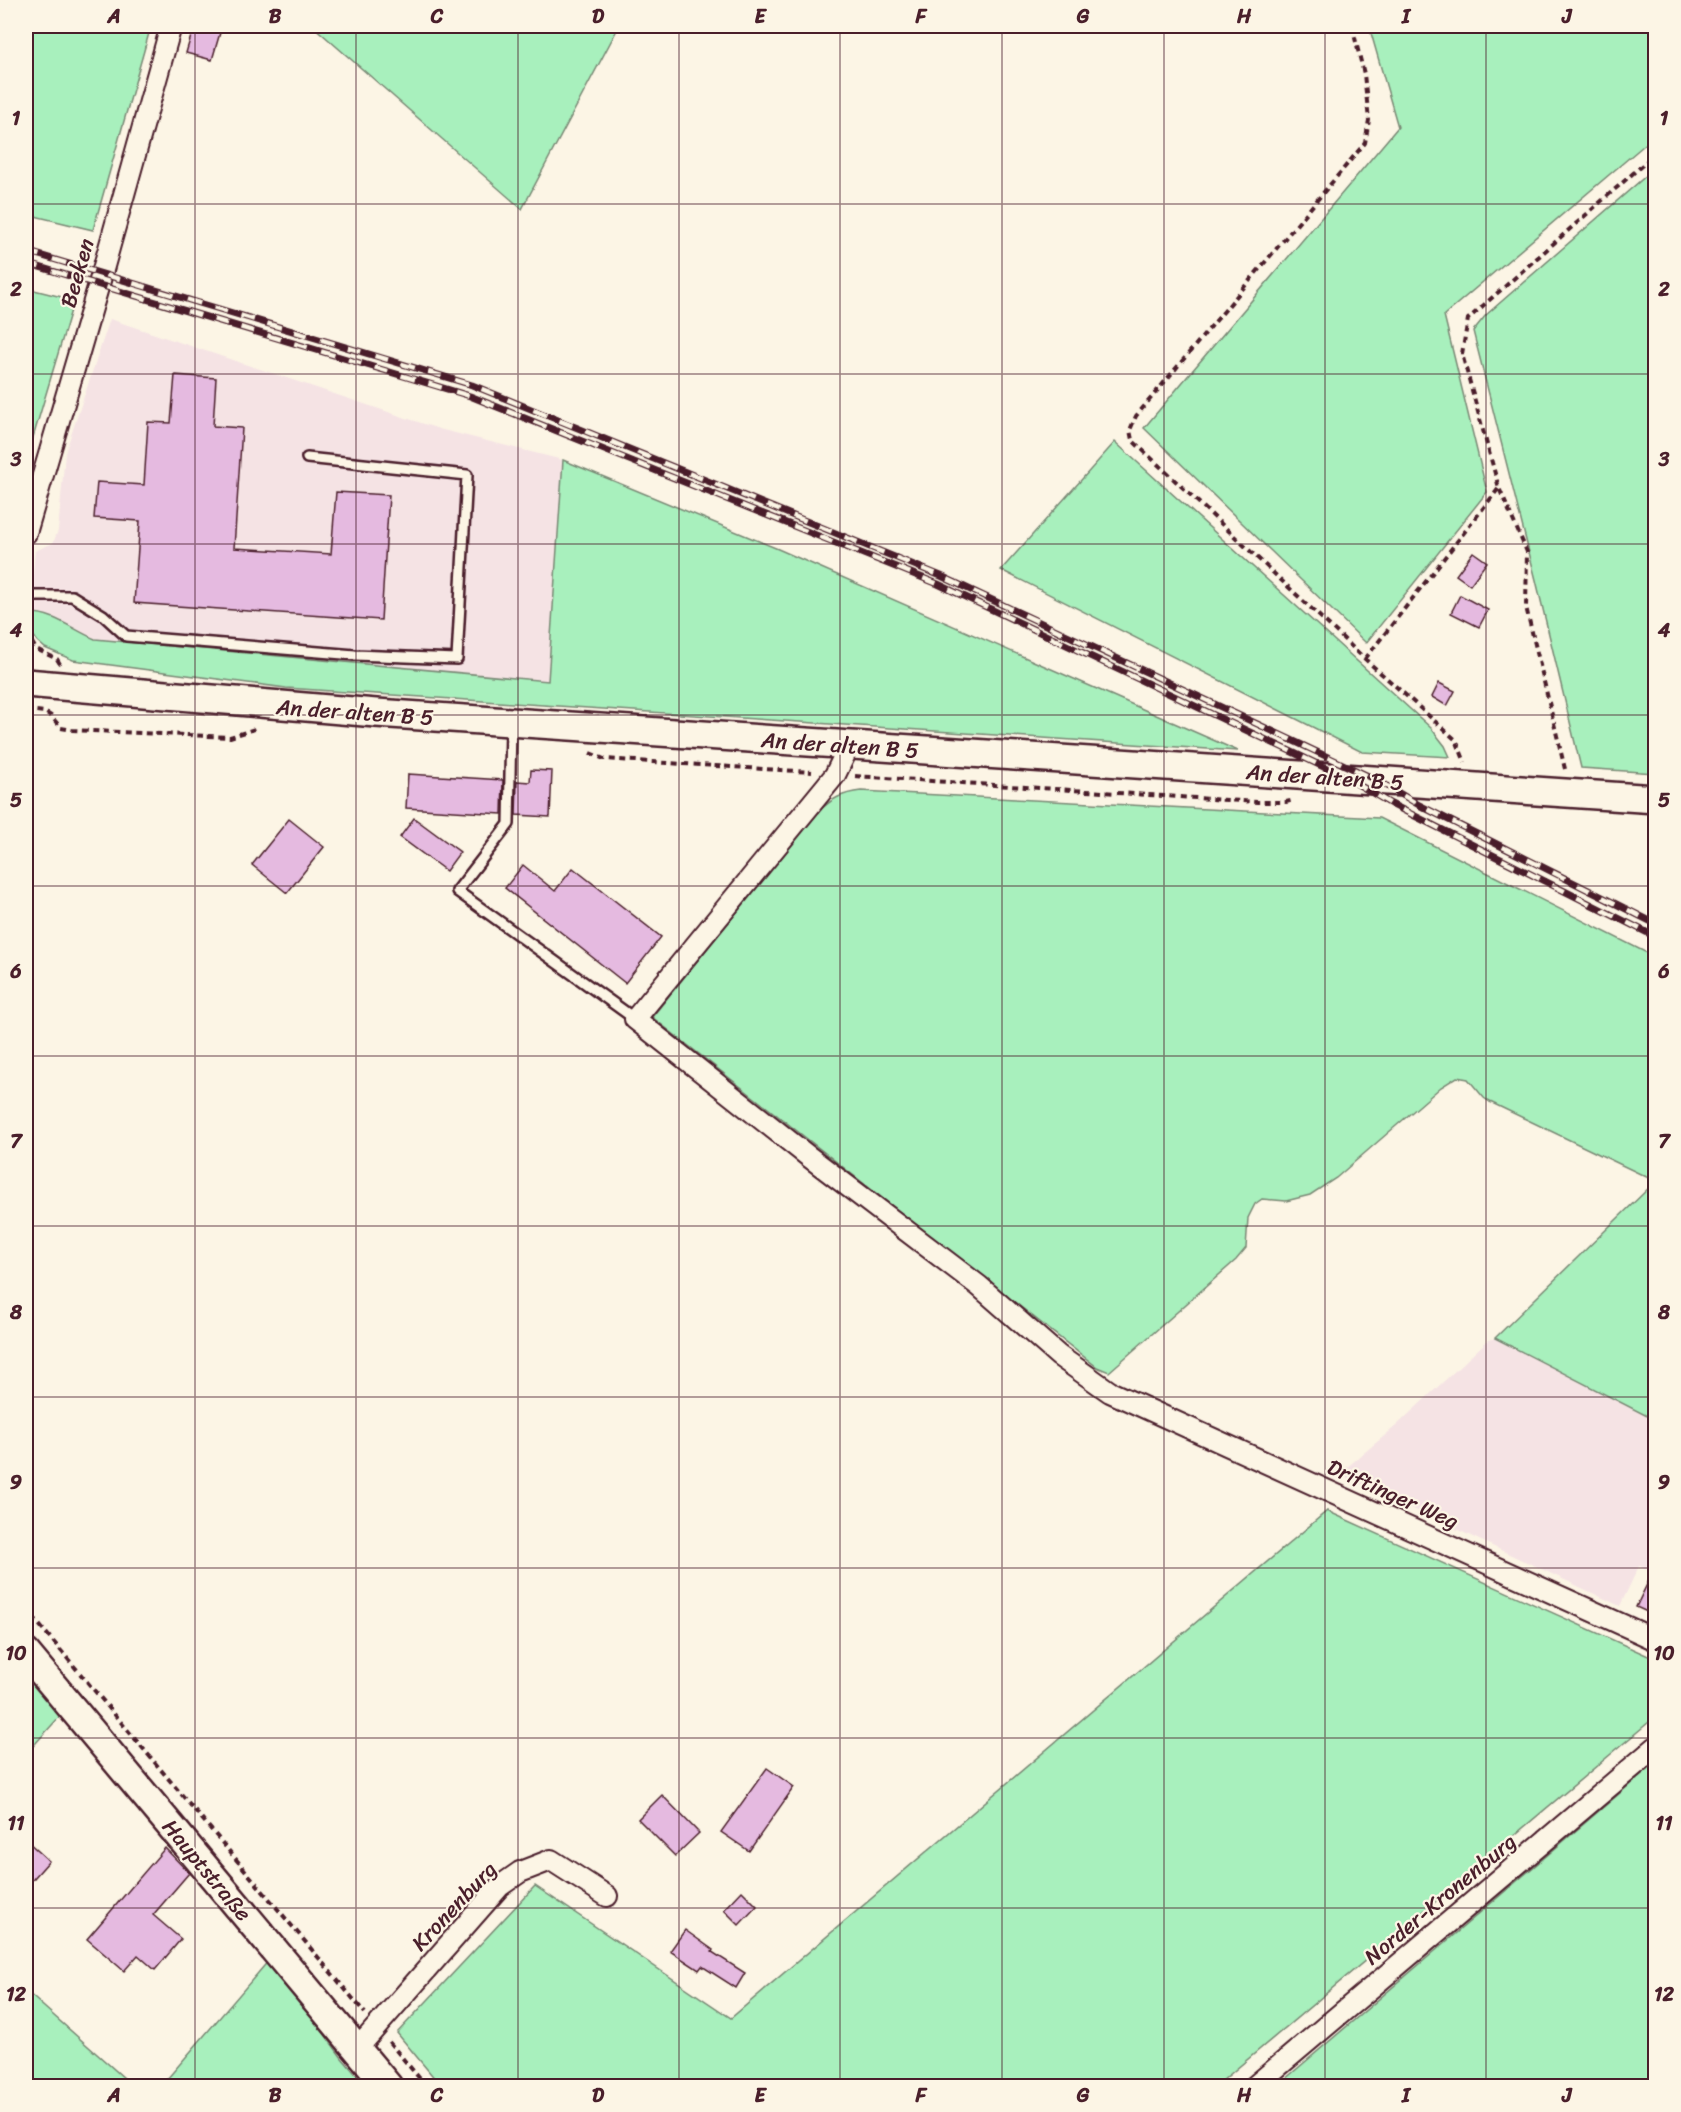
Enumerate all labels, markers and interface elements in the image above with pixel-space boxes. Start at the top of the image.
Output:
text: A [106,0,121,34]
text: B [269,0,282,34]
text: C [430,0,444,34]
text: D [592,0,605,34]
text: E [754,0,767,34]
text: F [915,0,928,34]
text: G [1076,0,1090,34]
text: H [1236,0,1252,34]
text: I [1401,0,1412,34]
text: J [1561,0,1573,34]
text: 1 [12,101,21,136]
text: 1 [1660,101,1669,136]
street label: Beeken [49,234,106,312]
text: 2 [9,272,22,307]
text: 2 [1657,272,1670,307]
text: 3 [10,442,22,477]
text: 3 [1658,442,1670,477]
text: 4 [9,613,23,648]
text: 4 [1657,613,1671,648]
street label: An der alten B 5 [274,687,435,737]
street label: An der alten B 5 [759,720,920,770]
street label: An der alten B 5 [1244,752,1405,802]
text: 5 [10,783,22,818]
text: 5 [1658,783,1670,818]
text: 6 [9,954,22,989]
text: 6 [1657,954,1670,989]
text: 7 [10,1124,23,1159]
text: 7 [1658,1124,1671,1159]
text: 8 [9,1295,23,1330]
text: 8 [1657,1295,1671,1330]
street label: Driftinger Weg [1321,1448,1465,1540]
text: 9 [10,1465,22,1500]
text: 9 [1658,1465,1670,1500]
text: 10 [5,1636,27,1671]
text: 10 [1653,1636,1675,1671]
text: 11 [7,1806,25,1841]
text: 11 [1655,1806,1673,1841]
street label: Hauptstraße [152,1810,262,1930]
street label: Norder-Kronenburg [1355,1823,1525,1975]
street label: Kronenburg [401,1851,507,1961]
text: 12 [6,1977,27,2012]
text: 12 [1654,1977,1675,2012]
text: A [106,2078,121,2112]
text: B [269,2078,282,2112]
text: C [430,2078,444,2112]
text: D [592,2078,605,2112]
text: E [754,2078,767,2112]
text: F [915,2078,928,2112]
text: G [1076,2078,1090,2112]
text: H [1236,2078,1252,2112]
text: I [1401,2078,1412,2112]
text: J [1561,2078,1573,2112]

